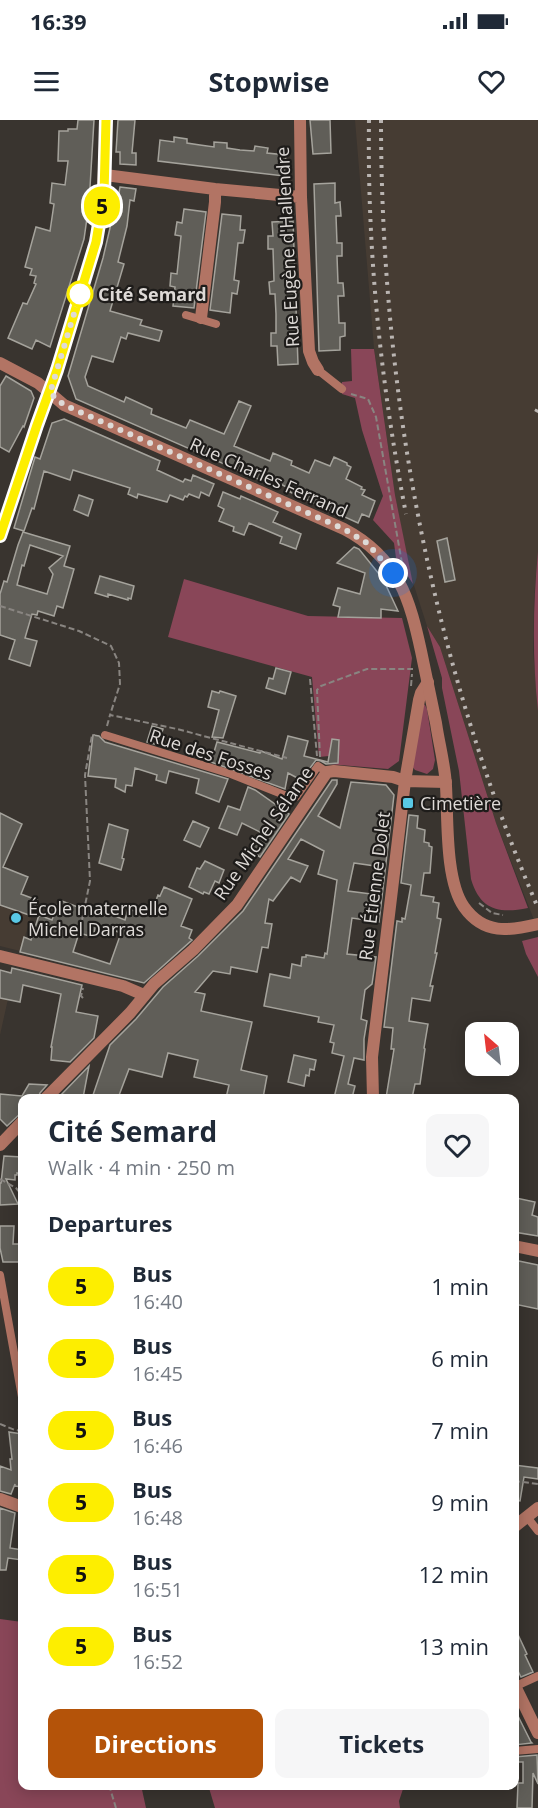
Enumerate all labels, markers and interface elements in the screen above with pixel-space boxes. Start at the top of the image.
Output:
text: 16:39 [30,6,87,36]
text: Stopwise [208,63,330,100]
icon: menu [30,65,63,98]
icon: heart [475,65,508,98]
street label: Rue Eugène d'Hallendre [270,146,304,348]
line badge: 5 [82,186,122,226]
text: 5 [96,192,108,220]
marker: Cité Semard [67,281,93,307]
place label: Cité Semard [98,282,207,306]
street label: Rue Charles Ferrand [186,431,352,523]
your location [378,558,408,588]
street label: Rue des Fosses [147,723,275,785]
street label: Rue Michel Sélame [208,761,318,905]
place label: Cimetière [420,791,501,815]
marker: Cimetière [401,796,415,810]
street label: Rue Étienne Dolet [353,810,395,962]
place label: École maternelle Michel Darras [28,896,168,941]
marker: École maternelle Michel Darras [9,911,23,925]
north arrow [465,1022,519,1076]
map controls [465,1022,519,1076]
text: Cité Semard [48,1112,217,1150]
button: heart [426,1114,489,1177]
text: Walk · 4 min · 250 m [48,1154,235,1181]
text: Departures [48,1208,172,1238]
text: Bus [132,1258,172,1288]
text: 1 min [431,1271,489,1301]
text: 5 [75,1272,87,1300]
text: 16:40 [132,1288,183,1315]
text: Bus [132,1330,172,1360]
text: 6 min [431,1343,489,1373]
text: 5 [75,1344,87,1372]
text: 16:45 [132,1360,183,1387]
text: Bus [132,1402,172,1432]
text: 7 min [431,1415,489,1445]
text: 5 [75,1416,87,1444]
text: 16:46 [132,1432,183,1459]
text: Bus [132,1474,172,1504]
text: 9 min [431,1487,489,1517]
text: 5 [75,1488,87,1516]
text: 16:48 [132,1504,183,1531]
text: Bus [132,1546,172,1576]
text: 12 min [419,1559,489,1589]
text: 5 [75,1560,87,1588]
text: 16:51 [132,1576,183,1603]
text: Bus [132,1618,172,1648]
text: 13 min [419,1631,489,1661]
text: 5 [75,1632,87,1660]
text: 16:52 [132,1648,183,1675]
button: Directions [48,1709,263,1778]
button: Tickets [275,1709,489,1778]

